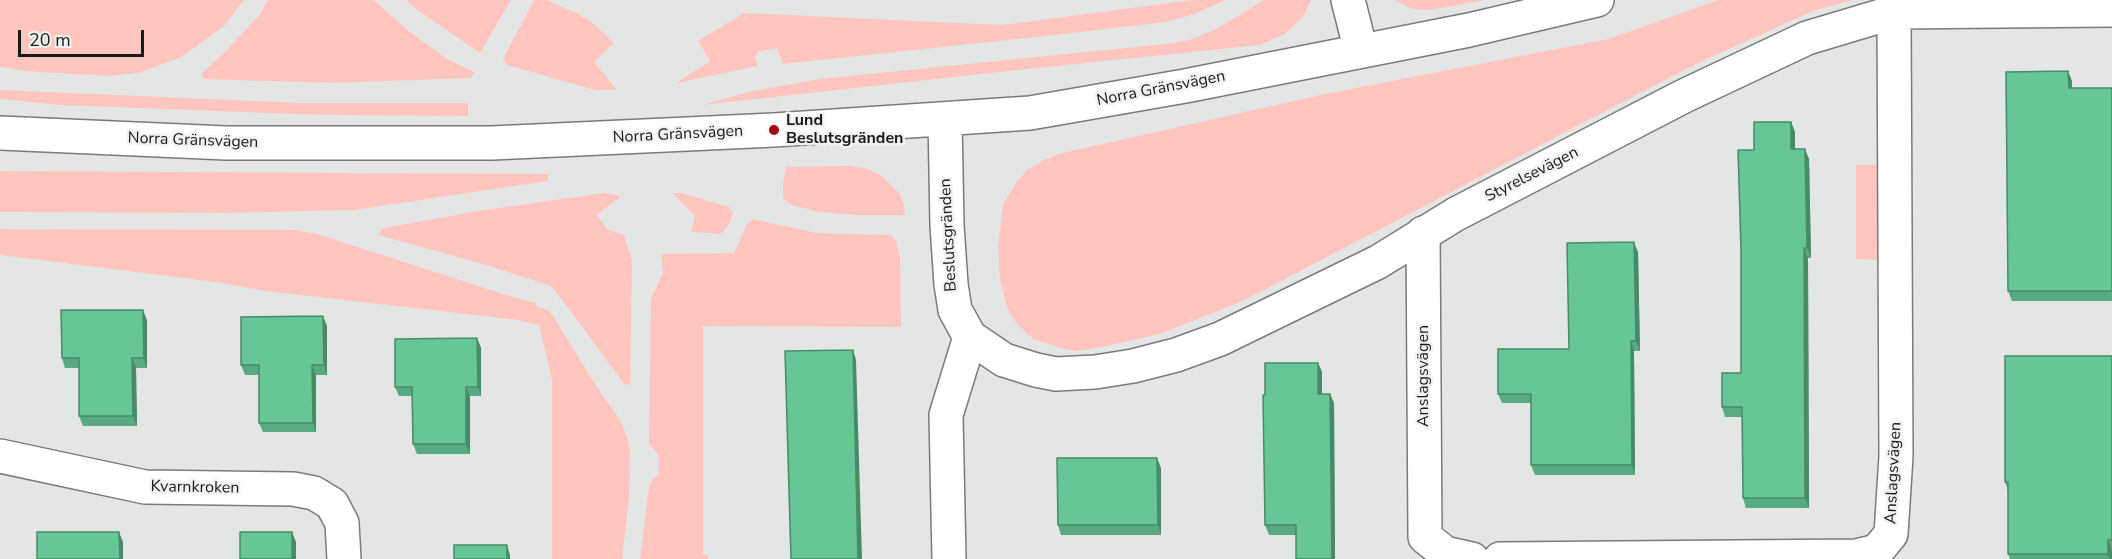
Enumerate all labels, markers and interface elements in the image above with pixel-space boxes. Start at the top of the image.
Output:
scale bar [21,18,147,56]
text: 20 m [29,28,71,52]
street label: Norra Gränsvägen [1095,67,1227,111]
place label: Lund Beslutsgränden [786,111,903,149]
street label: Norra Gränsvägen [612,122,744,148]
marker: Lund Beslutsgränden [767,123,781,137]
street label: Norra Gränsvägen [127,129,259,153]
street label: Styrelsevägen [1482,143,1582,207]
street label: Beslutsgränden [936,178,962,292]
street label: Anslagsvägen [1414,325,1434,427]
street label: Anslagsvägen [1882,422,1906,524]
street label: Kvarnkroken [150,478,240,498]

